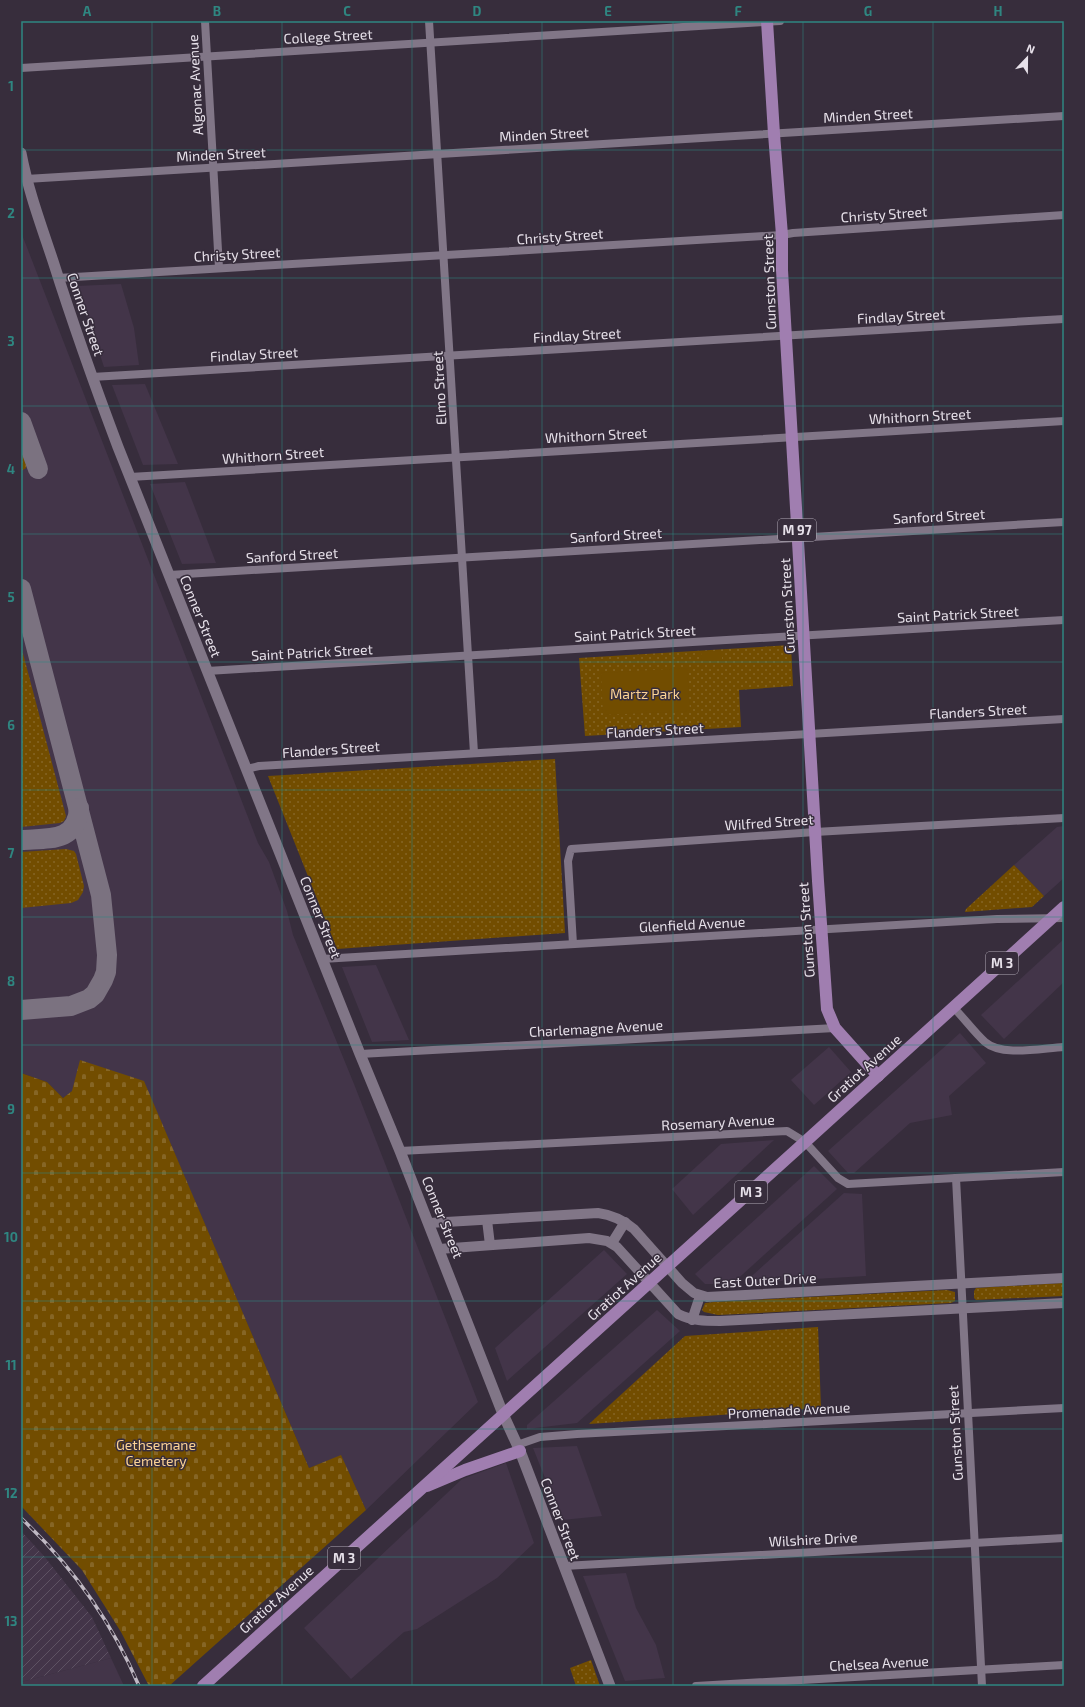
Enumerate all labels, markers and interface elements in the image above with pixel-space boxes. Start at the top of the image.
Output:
text: A [83,3,92,19]
text: B [213,3,221,19]
text: C [343,3,351,19]
text: D [473,3,482,19]
text: E [604,3,612,19]
text: F [734,3,742,19]
text: G [864,3,872,19]
text: H [994,3,1003,19]
street label: College Street [283,25,373,47]
street label: Algonac Avenue [184,34,206,136]
north arrow [1007,38,1047,78]
text: N [1025,41,1037,56]
text: 1 [8,78,14,94]
street label: Minden Street [823,104,913,126]
street label: Minden Street [499,123,589,145]
street label: Minden Street [176,143,266,165]
street label: Christy Street [840,202,928,226]
text: 2 [7,205,15,221]
street label: Christy Street [516,224,604,248]
street label: Gunston Street [759,234,779,330]
street label: Christy Street [193,243,281,265]
street label: Conner Street [64,270,108,358]
street label: Findlay Street [857,305,945,327]
street label: Findlay Street [533,324,621,346]
text: 3 [7,333,15,349]
street label: Findlay Street [210,343,298,365]
street label: Elmo Street [429,350,449,426]
street label: Whithorn Street [869,405,971,427]
street label: Whithorn Street [545,424,647,446]
street label: Whithorn Street [221,443,325,467]
text: 4 [7,461,15,477]
street label: Sanford Street [892,505,986,527]
road number: M 97 [778,519,816,541]
street label: Sanford Street [569,524,663,546]
street label: Sanford Street [245,544,339,566]
street label: Gunston Street [776,558,798,654]
street label: Conner Street [177,572,225,660]
text: 5 [7,589,15,605]
street label: Saint Patrick Street [897,602,1019,626]
street label: Saint Patrick Street [574,621,696,645]
street label: Saint Patrick Street [251,640,373,664]
park label: Martz Park [610,685,680,702]
street label: Flanders Street [929,700,1027,722]
text: 6 [7,717,15,733]
street label: Flanders Street [606,719,704,741]
street label: Flanders Street [282,737,380,761]
street label: Wilfred Street [724,810,814,834]
text: 7 [8,845,15,861]
street label: Conner Street [297,873,345,961]
street label: Gunston Street [794,882,818,978]
street label: Glenfield Avenue [638,913,746,935]
road number: M 3 [986,952,1018,974]
text: 8 [7,973,15,989]
street label: Charlemagne Avenue [529,1016,663,1040]
street label: Gratiot Avenue [823,1030,905,1106]
text: 9 [7,1101,15,1117]
street label: Rosemary Avenue [661,1111,775,1133]
street label: Conner Street [419,1173,467,1261]
road number: M 3 [735,1181,767,1203]
text: 10 [4,1229,18,1245]
street label: Gratiot Avenue [583,1248,665,1324]
street label: East Outer Drive [713,1269,817,1291]
text: 11 [5,1357,17,1373]
street label: Gunston Street [944,1385,966,1481]
street label: Promenade Avenue [727,1398,851,1422]
park label: Gethsemane Cemetery [116,1436,196,1469]
street label: Conner Street [537,1475,585,1563]
text: 12 [4,1485,18,1501]
street label: Wilshire Drive [768,1528,858,1550]
road number: M 3 [328,1547,360,1569]
street label: Gratiot Avenue [235,1561,317,1637]
text: 13 [5,1613,18,1629]
street label: Chelsea Avenue [829,1652,929,1674]

